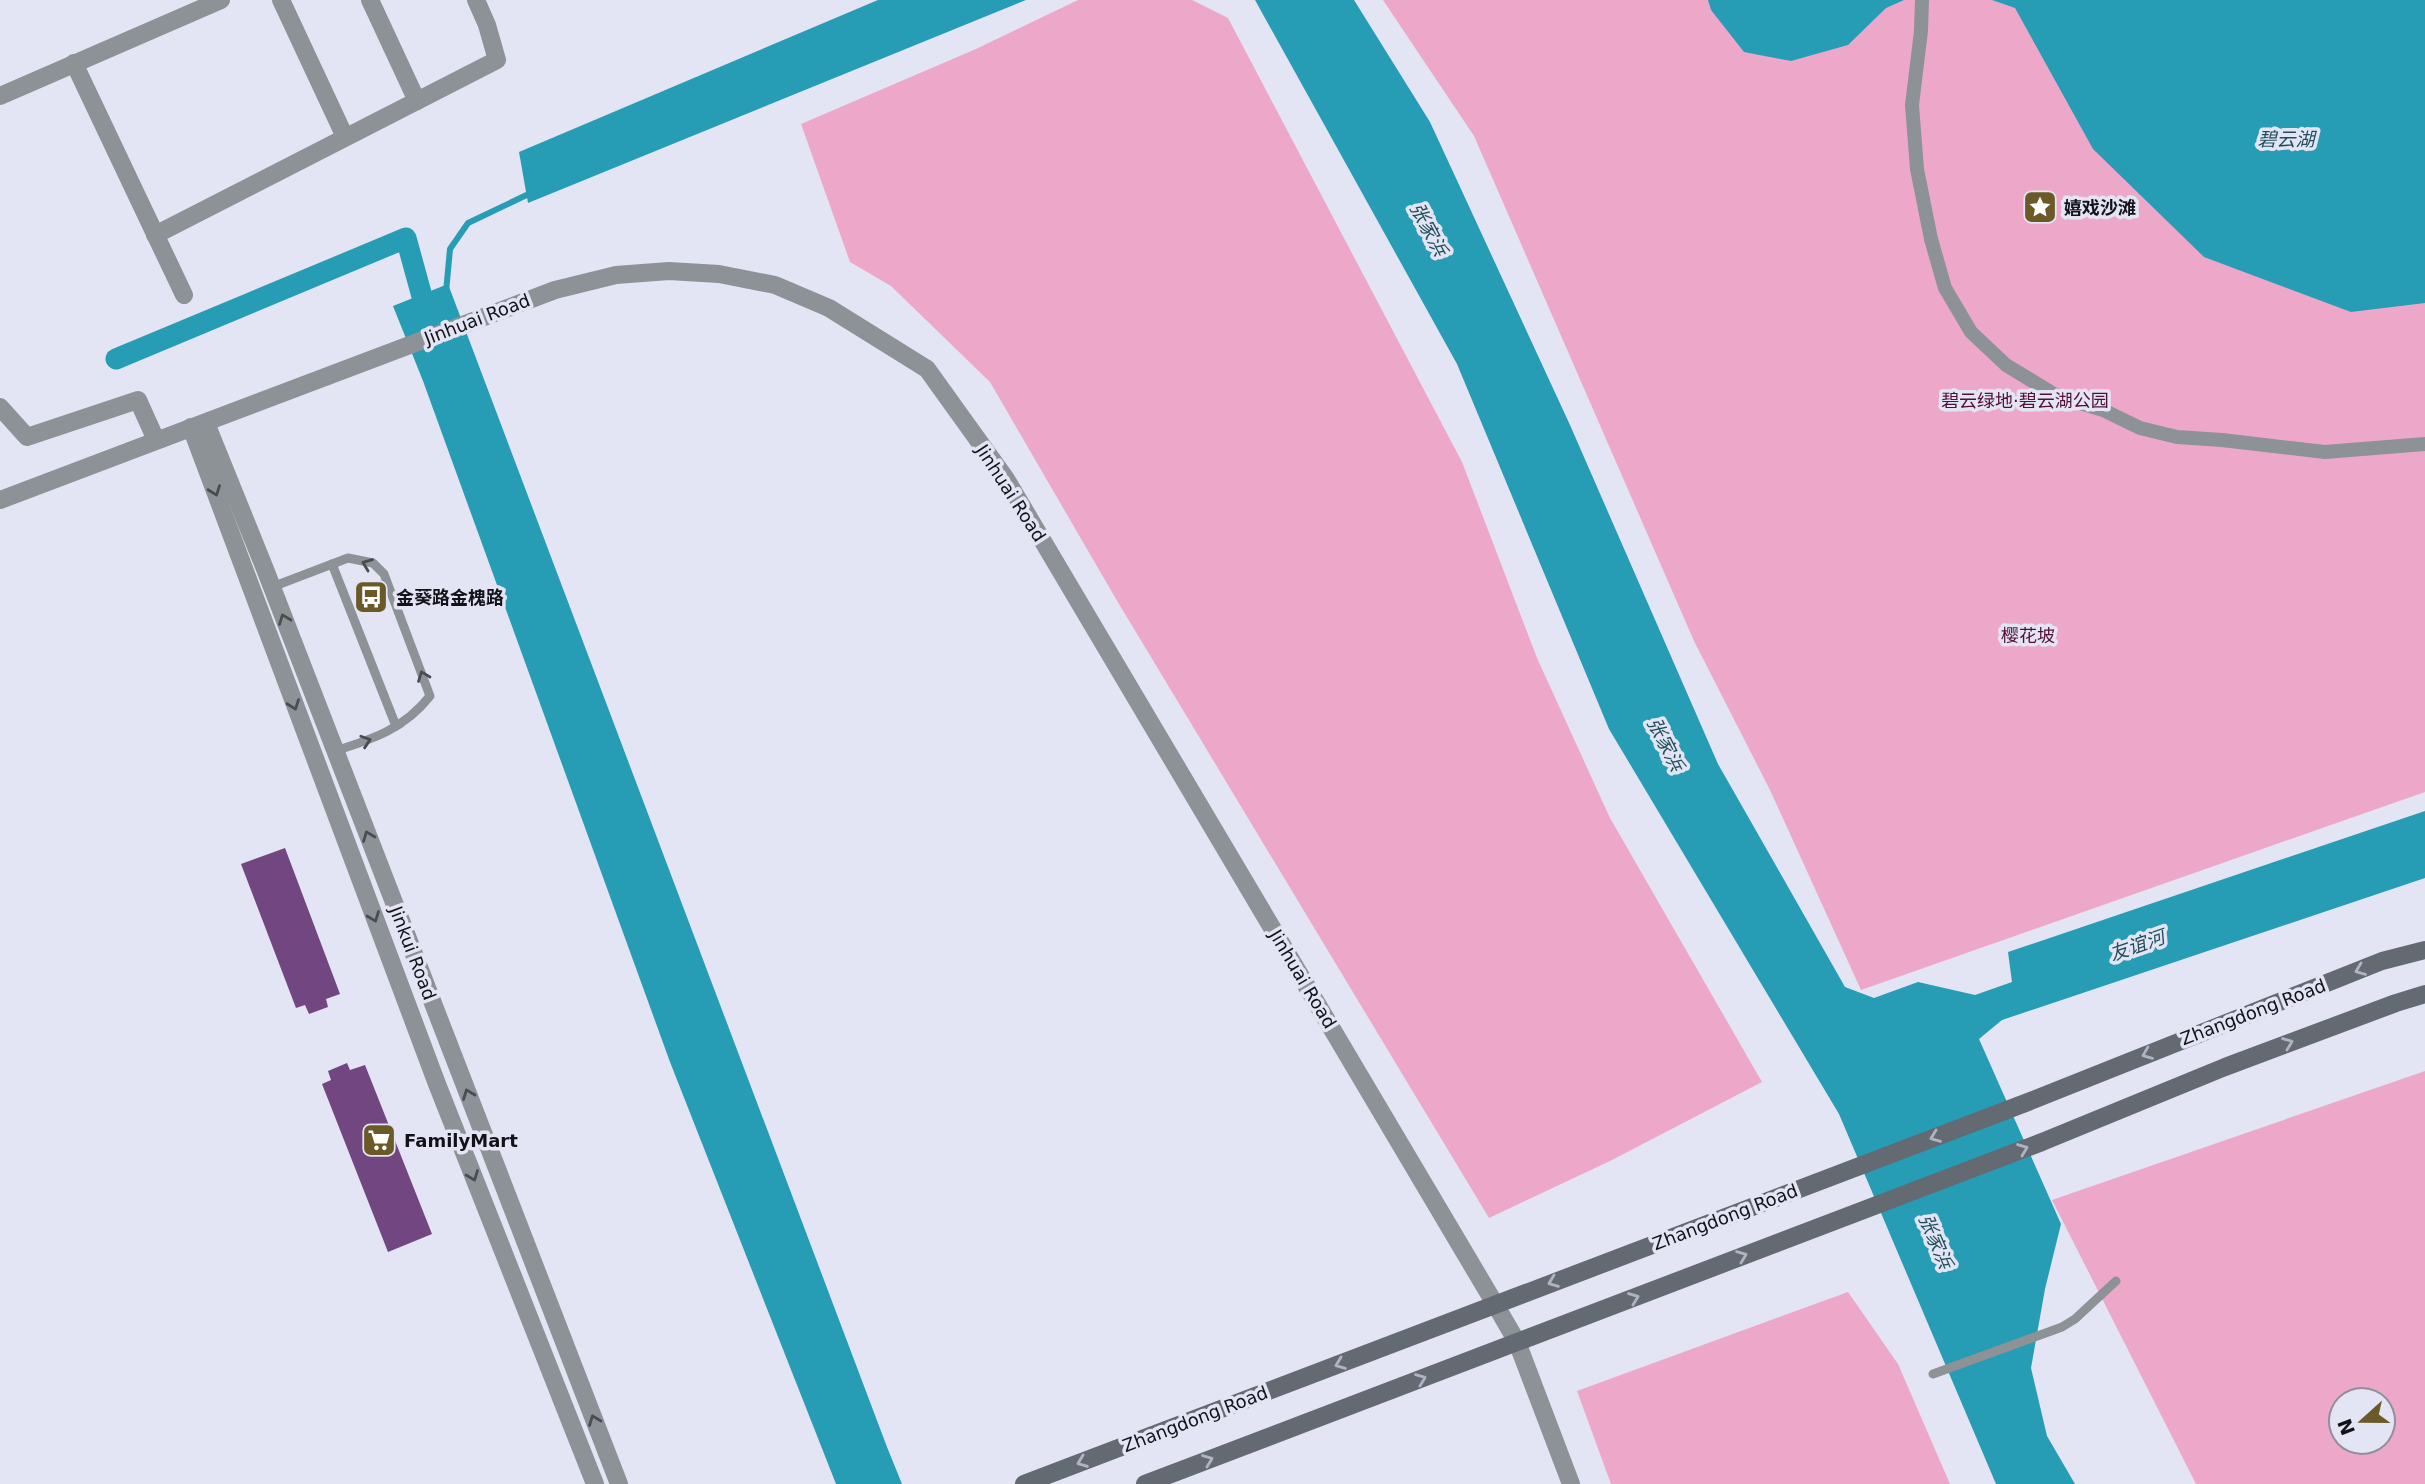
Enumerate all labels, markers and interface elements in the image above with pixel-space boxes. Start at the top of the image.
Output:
water label: 碧云湖 [2257,128,2317,150]
place icon: 嬉戏沙滩 [2021,188,2059,226]
place label: 嬉戏沙滩 [2064,197,2136,218]
water label: 张家浜 [1406,199,1453,261]
street label: Jinhuai Road [420,289,533,349]
park label: 碧云绿地·碧云湖公园 [1941,390,2109,411]
street label: Jinhuai Road [971,440,1050,545]
one-way arrow [207,485,221,497]
one-way arrow [361,558,373,572]
bus stop icon: 金葵路金槐路 [352,578,390,616]
place label: 金葵路金槐路 [396,587,504,608]
one-way arrow [279,614,293,626]
park label: 樱花坡 [2001,625,2055,646]
one-way arrow [417,671,431,683]
one-way arrow [286,698,300,710]
water label: 张家浜 [1643,714,1690,776]
one-way arrow [360,735,372,749]
one-way arrow [362,831,376,843]
street label: Jinkui Road [385,902,441,1003]
one-way arrow [366,911,380,923]
water label: 友谊河 [2106,924,2171,965]
street label: Jinhuai Road [1265,925,1341,1032]
one-way arrow [2354,962,2366,976]
street label: Zhangdong Road [2177,975,2329,1049]
one-way arrow [2282,1038,2294,1052]
one-way arrow [2141,1045,2153,1059]
one-way arrow [462,1089,476,1101]
supermarket icon: FamilyMart [360,1121,398,1159]
one-way arrow [1929,1129,1941,1143]
place label: FamilyMart [404,1130,518,1151]
one-way arrow [2017,1144,2029,1158]
one-way arrow [465,1169,479,1181]
street label: Zhangdong Road [1649,1180,1801,1254]
water label: 张家浜 [1915,1210,1958,1273]
one-way arrow [1735,1251,1747,1265]
one-way arrow [1548,1274,1560,1288]
one-way arrow [1627,1292,1639,1306]
one-way arrow [1335,1355,1347,1369]
one-way arrow [1414,1373,1426,1387]
street label: Zhangdong Road [1119,1382,1271,1456]
north arrow [2327,1386,2397,1456]
one-way arrow [588,1415,602,1427]
text: N [2333,1416,2359,1438]
one-way arrow [1076,1454,1088,1468]
one-way arrow [1202,1454,1214,1468]

